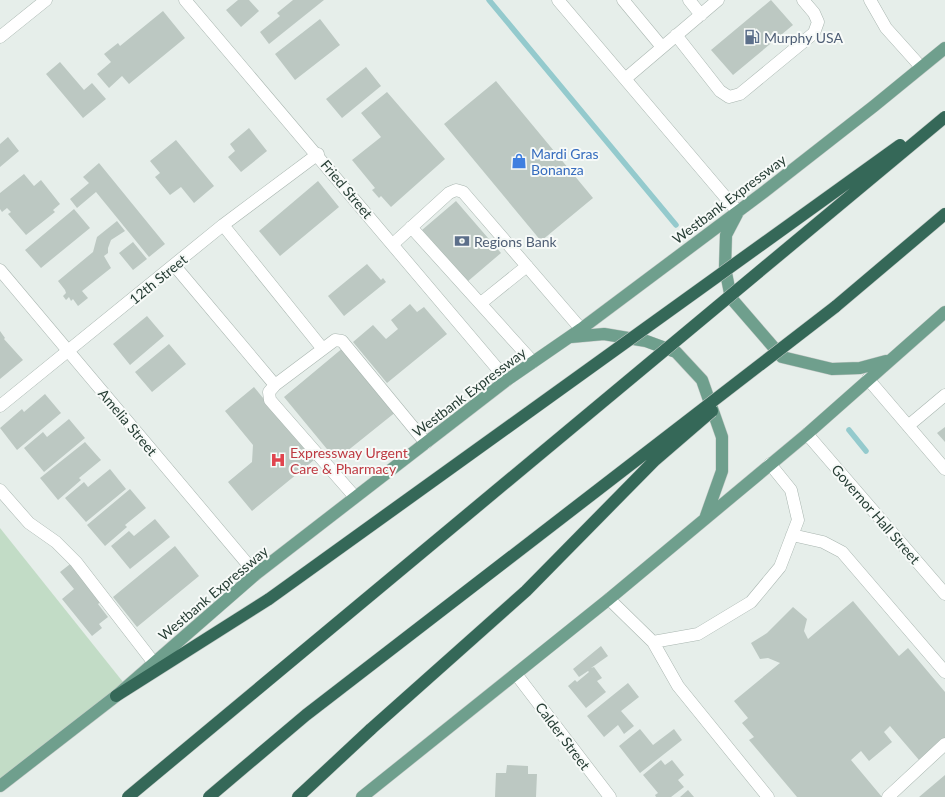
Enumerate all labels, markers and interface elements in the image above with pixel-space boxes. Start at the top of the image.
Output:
fuel station icon: Murphy USA [743,28,761,46]
place label: Murphy USA [764,29,843,46]
place label: Mardi Gras Bonanza [531,145,598,178]
street label: Westbank Expressway [669,150,790,247]
shop icon: Mardi Gras Bonanza [510,152,528,170]
street label: Fried Street [318,156,376,222]
bank icon: Regions Bank [453,232,471,250]
place label: Regions Bank [474,233,557,250]
street label: 12th Street [126,251,190,307]
street label: Westbank Expressway [409,343,530,440]
street label: Amelia Street [95,385,161,459]
place label: Expressway Urgent Care & Pharmacy [290,444,408,477]
hospital icon: Expressway Urgent Care & Pharmacy [269,451,287,469]
street label: Governor Hall Street [828,461,924,567]
street label: Westbank Expressway [155,542,272,644]
street label: Calder Street [532,699,594,773]

